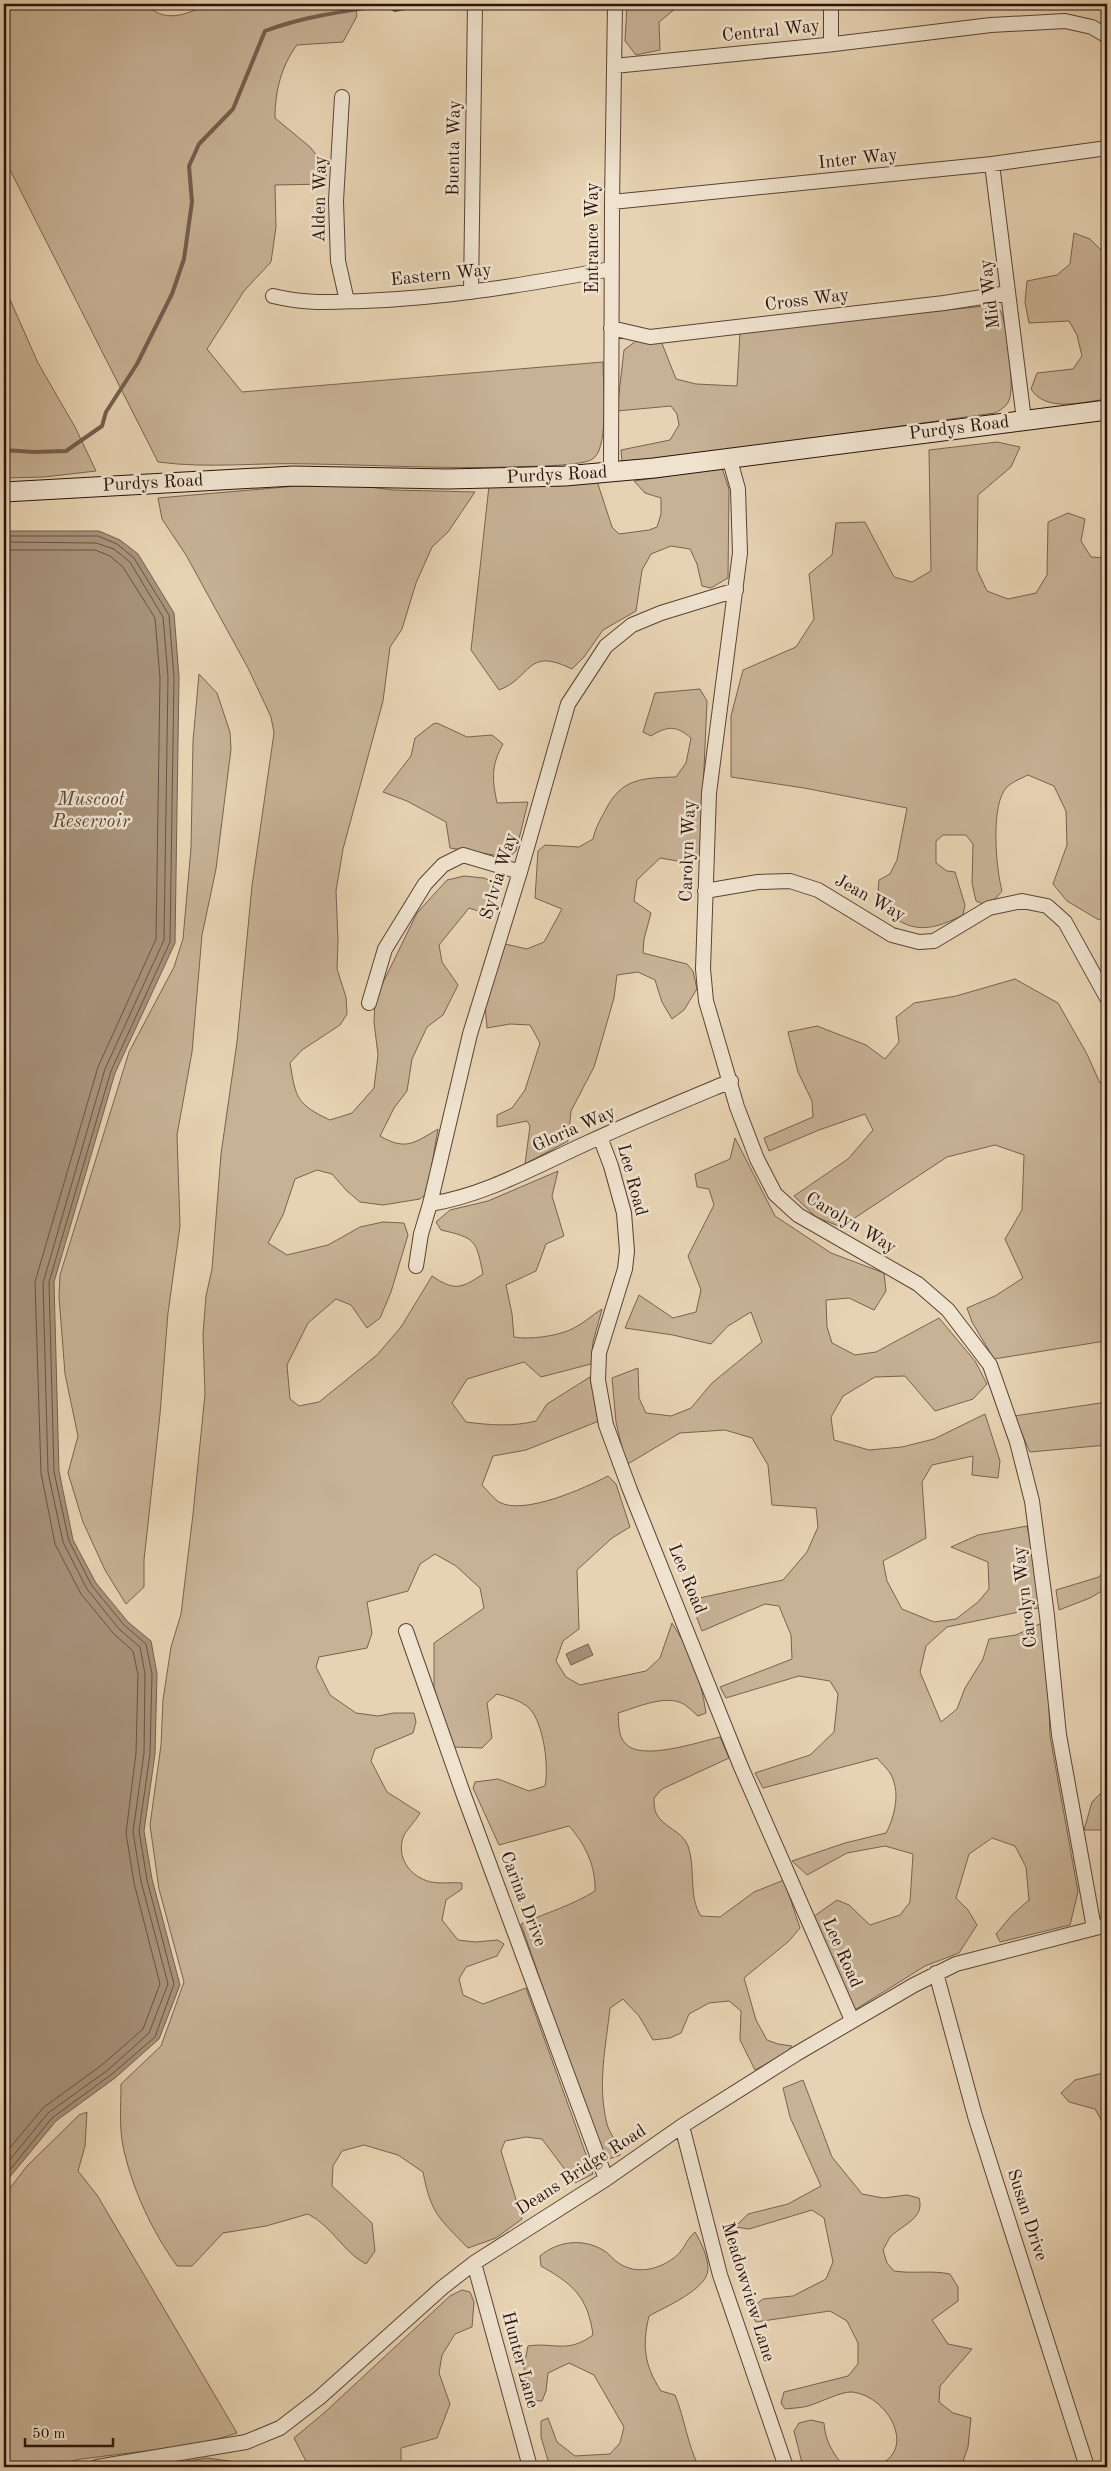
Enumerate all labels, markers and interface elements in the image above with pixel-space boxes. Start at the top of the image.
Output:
street label: Central Way [721,17,821,45]
street label: Buenta Way [444,99,464,196]
street label: Inter Way [817,146,899,172]
street label: Alden Way [310,155,330,243]
street label: Entrance Way [584,182,602,294]
street label: Mid Way [977,258,1003,330]
street label: Eastern Way [389,261,493,289]
street label: Cross Way [764,286,851,314]
street label: Purdys Road [908,413,1010,443]
street label: Purdys Road [506,463,608,487]
street label: Purdys Road [102,471,204,495]
water label: Muscoot Reservoir [51,791,131,832]
street label: Carolyn Way [677,799,699,902]
street label: Sylvia Way [477,830,521,922]
street label: Jean Way [832,871,909,925]
street label: Gloria Way [530,1103,619,1155]
street label: Lee Road [614,1142,650,1218]
street label: Carolyn Way [802,1189,900,1257]
street label: Lee Road [665,1541,709,1617]
street label: Carolyn Way [1010,1545,1040,1649]
street label: Carina Drive [497,1849,549,1949]
street label: Lee Road [819,1916,865,1990]
street label: Deans Bridge Road [513,2121,649,2219]
street label: Susan Drive [1004,2167,1050,2263]
street label: Meadowview Lane [718,2220,778,2364]
street label: Hunter Lane [498,2310,542,2410]
scale bar [25,2416,112,2448]
text: 50 m [32,2427,66,2442]

